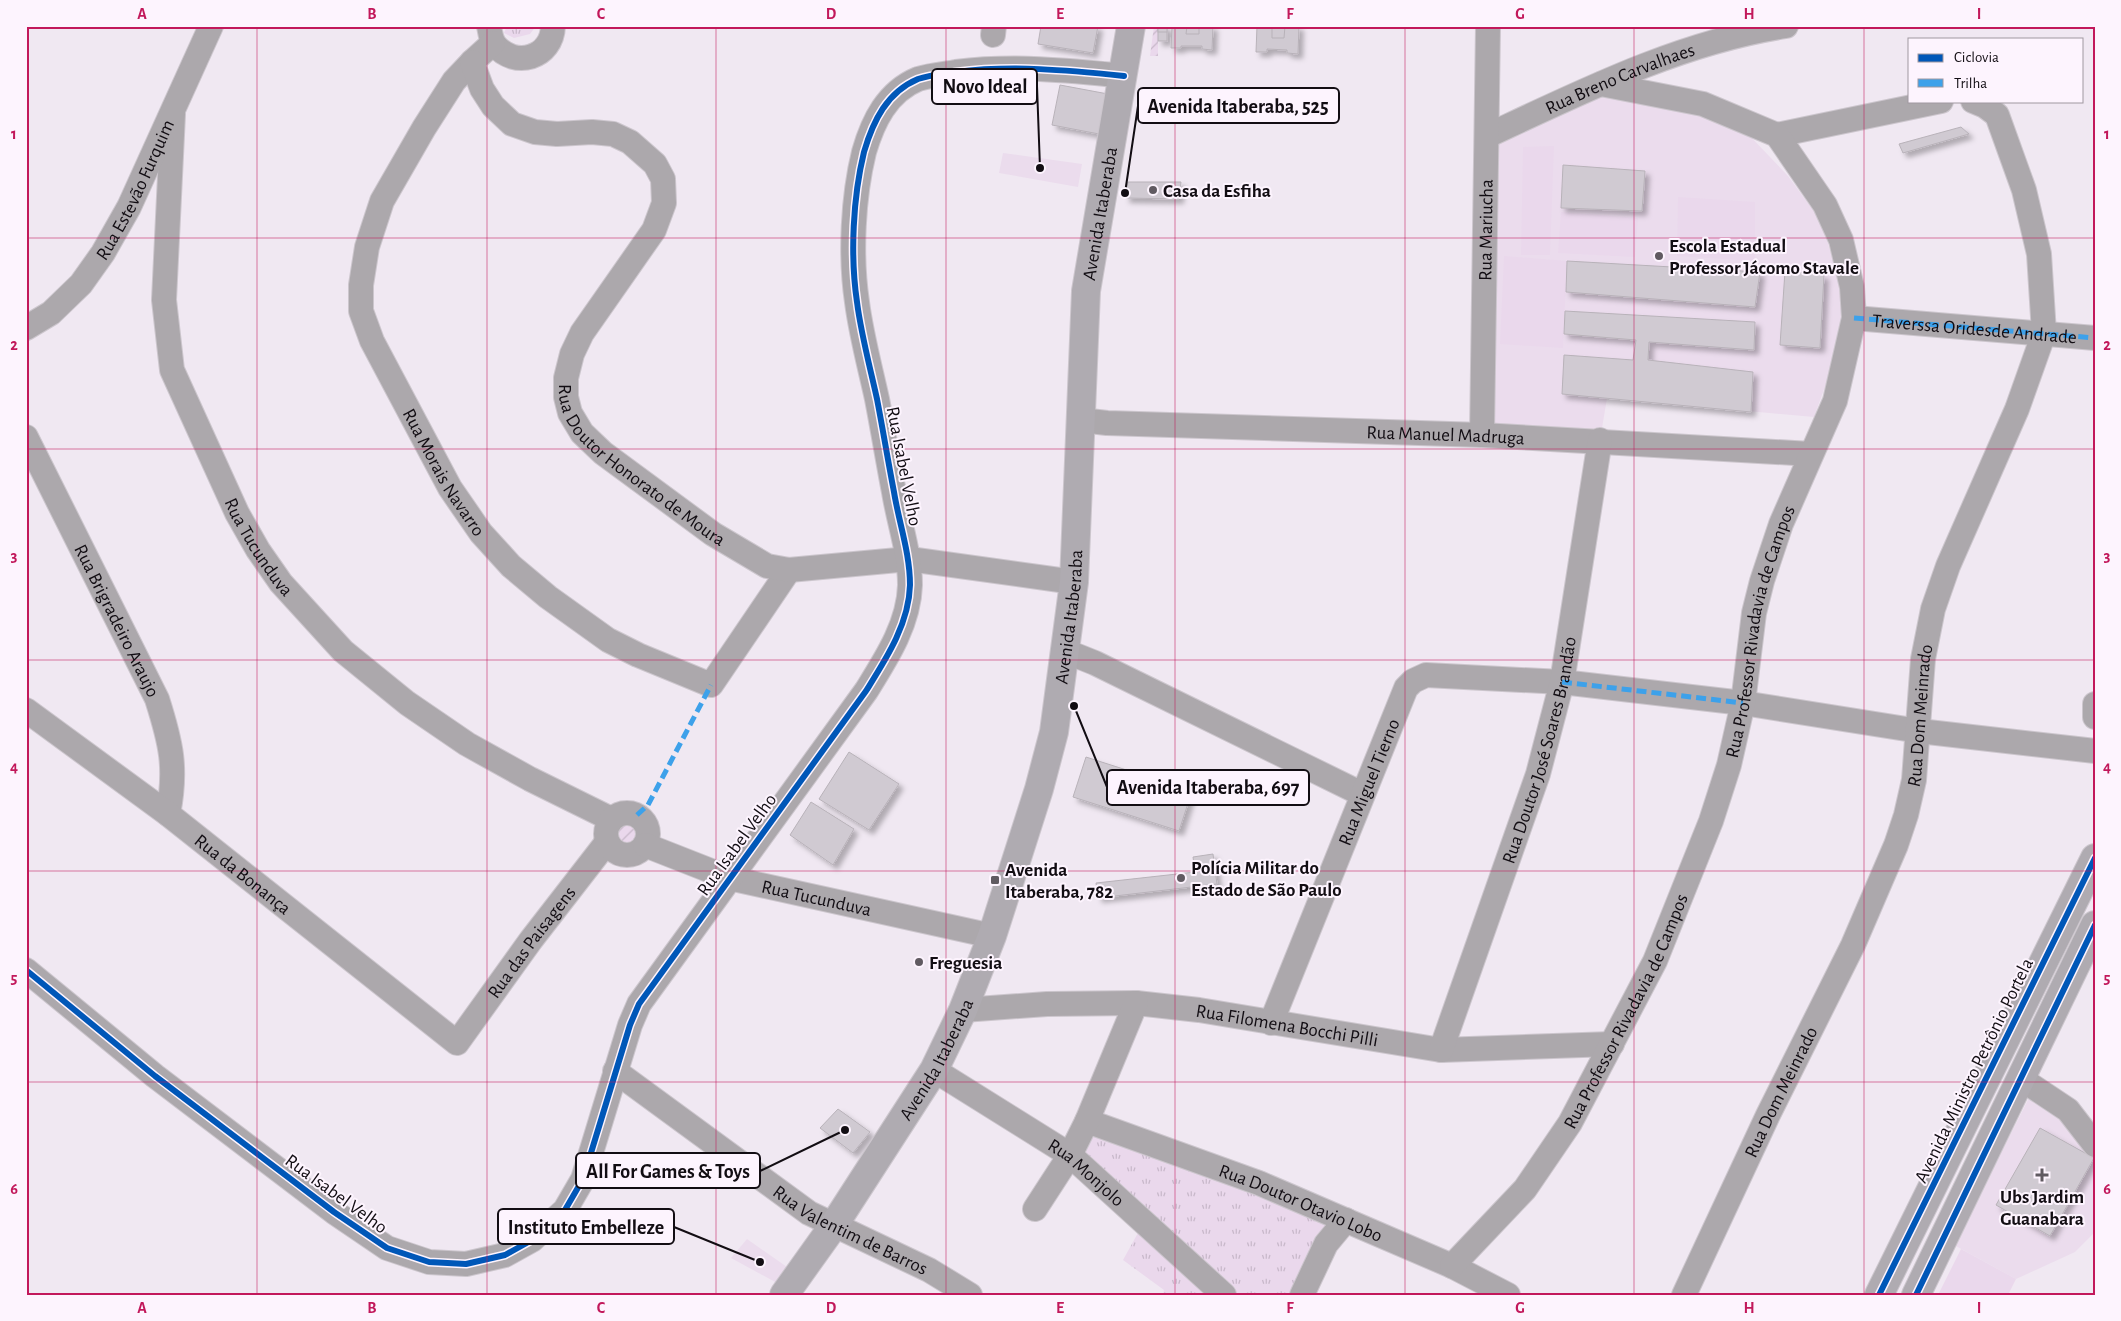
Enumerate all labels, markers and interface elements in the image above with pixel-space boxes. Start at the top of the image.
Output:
text: A [137,6,147,22]
text: B [367,6,377,22]
text: C [597,6,606,22]
text: D [826,6,837,22]
text: E [1056,6,1064,22]
text: F [1286,6,1294,22]
text: G [1515,6,1525,22]
text: H [1743,6,1755,22]
text: I [1977,6,1981,22]
legend [1908,38,2084,102]
street label: Rua Breno Carvalhaes [1543,41,1697,118]
text: Ciclovia [1954,50,1999,65]
callout: Novo Ideal [932,69,1037,104]
text: Trilha [1954,76,1987,91]
text: Novo Ideal [942,77,1028,97]
callout: Avenida Itaberaba, 525 [1138,88,1339,123]
text: Avenida Itaberaba, 525 [1147,97,1329,117]
street label: Rua Estevão Furquim [93,117,178,264]
text: 1 [11,126,17,142]
text: 1 [2104,126,2110,142]
street label: Avenida Itaberaba [1080,145,1121,282]
street label: Rua Mariucha [1476,179,1497,281]
place label: Casa da Esfiha [1163,182,1271,201]
marker: Casa da Esfiha [1147,184,1159,196]
place label: Escola Estadual Professor Jácomo Stavale [1669,237,1859,278]
marker: Escola Estadual Professor Jácomo Stavale [1653,250,1665,262]
street label: Traverssa Oridesde Andrade [1871,312,2078,347]
text: 2 [10,337,18,353]
text: 2 [2103,337,2111,353]
street label: Rua Doutor Honorato de Moura [555,384,728,550]
street label: Rua Isabel Velho [883,405,924,528]
street label: Rua Morais Navarro [399,406,488,540]
street label: Rua Manuel Madruga [1366,423,1525,448]
street label: Rua Tucunduva [220,495,296,600]
street label: Rua Professor Rivadavia de Campos [1723,503,1799,760]
street label: Rua Brigradeiro Araujo [70,542,162,700]
text: 3 [11,548,18,564]
text: 3 [2104,548,2111,564]
street label: Avenida Itaberaba [1052,549,1086,685]
street label: Rua Doutor José Soares Brandão [1499,635,1580,866]
street label: Rua Dom Meinrado [1905,643,1937,789]
street label: Rua Miguel Tierno [1336,716,1404,849]
text: 4 [10,759,18,775]
text: 4 [2103,759,2111,775]
callout: Avenida Itaberaba, 697 [1107,770,1309,805]
text: Avenida Itaberaba, 697 [1117,778,1300,798]
street label: Rua Isabel Velho [694,790,781,899]
street label: Rua da Bonança [191,831,294,919]
place label: Polícia Militar do Estado de São Paulo [1191,859,1342,900]
place label: Avenida Itaberaba, 782 [1005,861,1113,902]
marker: Polícia Militar do Estado de São Paulo [1175,872,1187,884]
marker: Avenida Itaberaba, 782 [989,874,1001,886]
street label: Rua Tucunduva [760,877,873,920]
street label: Rua das Paisagens [484,883,580,1002]
street label: Rua Professor Rivadavia de Campos [1561,891,1692,1132]
place label: Freguesia [929,954,1002,973]
street label: Avenida Ministro Petrônio Portela [1912,955,2037,1186]
marker: Freguesia [913,956,925,968]
text: 5 [11,970,18,986]
text: 5 [2104,970,2111,986]
street label: Avenida Itaberaba [896,996,977,1124]
street label: Rua Filomena Bocchi Pilli [1194,1002,1379,1050]
street label: Rua Dom Meinrado [1742,1024,1822,1161]
street label: Rua Monjolo [1044,1136,1128,1211]
street label: Rua Isabel Velho [282,1151,391,1238]
callout: All For Games & Toys [576,1153,760,1188]
street label: Rua Doutor Otavio Lobo [1216,1161,1385,1246]
text: All For Games & Toys [586,1162,750,1182]
marker: Ubs Jardim Guanabara [2035,1168,2049,1182]
text: 6 [10,1181,18,1197]
text: 6 [2103,1181,2111,1197]
street label: Rua Valentim de Barros [769,1182,930,1279]
place label: Ubs Jardim Guanabara [2000,1188,2084,1229]
callout: Instituto Embelleze [498,1209,674,1244]
text: Instituto Embelleze [508,1218,664,1238]
text: A [137,1300,147,1316]
text: B [367,1300,377,1316]
text: C [597,1300,606,1316]
text: D [826,1300,837,1316]
text: E [1056,1300,1064,1316]
text: F [1286,1300,1294,1316]
text: G [1515,1300,1525,1316]
text: H [1743,1300,1755,1316]
text: I [1977,1300,1981,1316]

